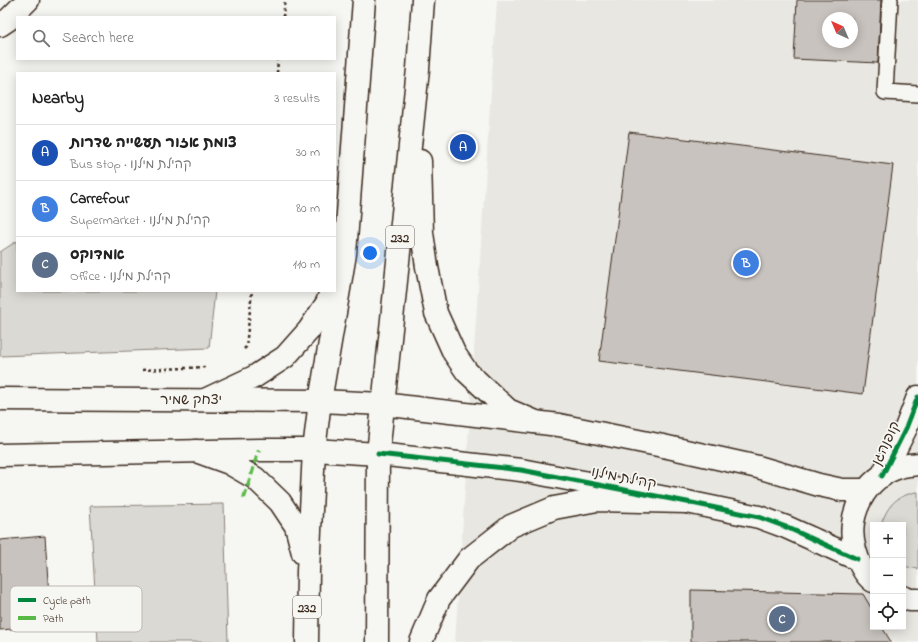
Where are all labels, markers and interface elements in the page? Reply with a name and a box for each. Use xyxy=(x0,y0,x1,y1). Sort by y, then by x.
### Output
north arrow xyxy=(822,12,858,48)
search box xyxy=(16,16,336,60)
icon: search xyxy=(30,27,52,49)
text: Search here xyxy=(62,27,134,49)
text: Nearby xyxy=(32,86,84,111)
text: 3 results xyxy=(274,89,320,108)
text: צומת אזור תעשייה שדרות xyxy=(70,132,237,154)
pin: A xyxy=(450,132,476,162)
text: A xyxy=(41,143,49,162)
text: 30 m xyxy=(296,143,320,162)
text: Bus stop · קהילת מילנו xyxy=(70,155,191,174)
text: Carrefour xyxy=(70,188,129,210)
text: B xyxy=(41,199,49,218)
text: 80 m xyxy=(296,199,320,218)
text: Supermarket · קהילת מילנו xyxy=(70,211,210,230)
road number: 232 xyxy=(386,226,414,248)
your location xyxy=(360,243,380,263)
text: אמדוקס xyxy=(70,244,125,266)
pin: B xyxy=(733,248,759,278)
text: C xyxy=(41,255,49,274)
text: 110 m xyxy=(293,255,320,274)
text: Office · קהילת מילנו xyxy=(70,267,171,286)
street label: יצחק שמיר xyxy=(160,390,222,411)
street label: קופנהגן xyxy=(867,418,906,469)
street label: קהילת מילנו xyxy=(589,462,658,495)
map controls xyxy=(870,522,906,630)
button: + xyxy=(870,522,906,558)
button: − xyxy=(870,558,906,594)
legend xyxy=(10,586,142,632)
text: Cycle path xyxy=(43,593,91,610)
button: locate xyxy=(870,594,906,630)
road number: 232 xyxy=(293,596,321,618)
pin: C xyxy=(769,604,795,634)
text: Path xyxy=(43,611,64,627)

